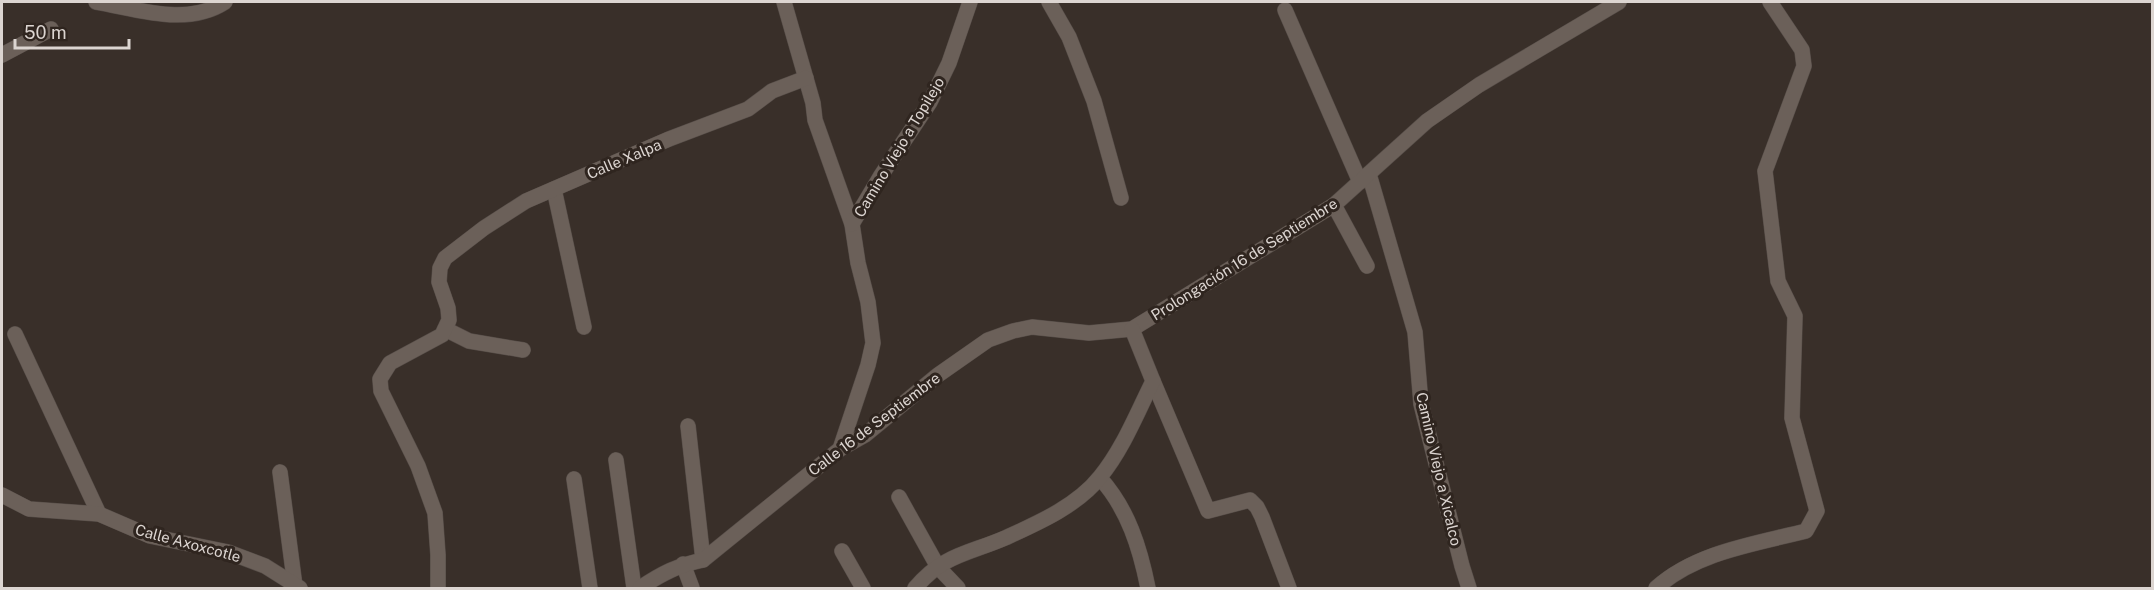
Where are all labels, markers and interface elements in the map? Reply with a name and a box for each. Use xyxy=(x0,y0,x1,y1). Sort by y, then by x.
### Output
scale bar xyxy=(15,12,129,50)
text: 50 m xyxy=(24,22,67,43)
street label: Camino Viejo a Topilejo xyxy=(851,74,947,220)
street label: Calle Xalpa xyxy=(584,136,664,182)
street label: Prolongación 16 de Septiembre xyxy=(1148,194,1340,324)
street label: Calle 16 de Septiembre xyxy=(805,369,943,479)
street label: Camino Viejo a Xicalco xyxy=(1413,391,1465,547)
street label: Calle Axoxcotle xyxy=(133,521,243,565)

